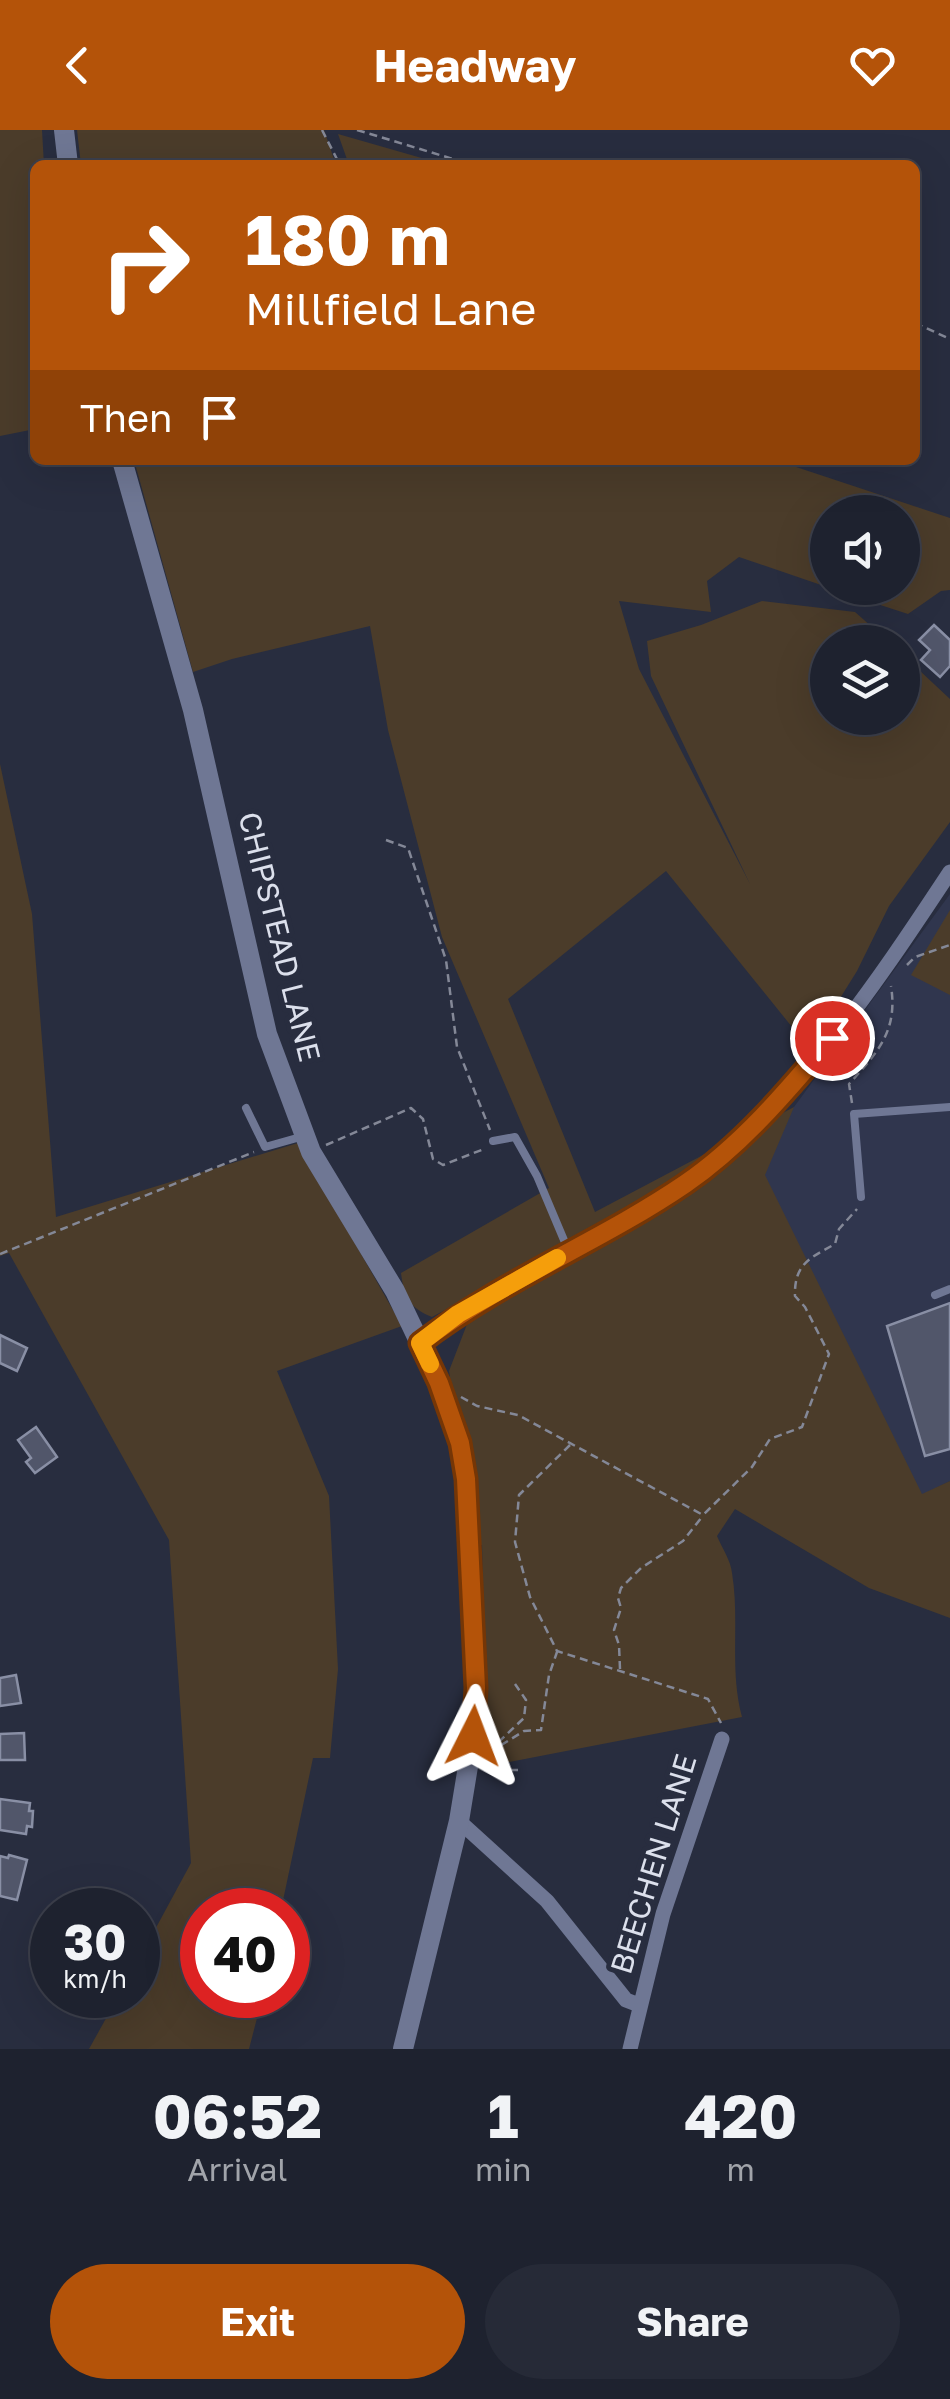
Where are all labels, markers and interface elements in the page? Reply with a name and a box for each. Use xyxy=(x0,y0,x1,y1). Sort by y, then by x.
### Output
icon: back xyxy=(50,38,105,93)
text: Headway xyxy=(373,38,577,92)
icon: heart xyxy=(845,38,900,93)
text: 180 m xyxy=(245,196,450,280)
icon: right xyxy=(80,200,210,330)
text: Millfield Lane xyxy=(245,281,536,335)
icon: arrive xyxy=(192,390,247,445)
text: Then xyxy=(80,395,172,440)
map controls xyxy=(810,495,920,735)
button: sound xyxy=(810,495,920,605)
button: layers xyxy=(810,625,920,735)
street label: CHIPSTEAD LANE xyxy=(232,808,328,1065)
pin xyxy=(790,996,875,1081)
icon: arrive xyxy=(805,1011,860,1066)
position arrow xyxy=(421,1684,525,1788)
street label: BEECHEN LANE xyxy=(603,1750,704,1978)
speed limit sign: 40 xyxy=(180,1888,310,2018)
text: 30 xyxy=(63,1911,126,1971)
text: km/h xyxy=(63,1963,127,1994)
text: 06:52 xyxy=(153,2079,322,2151)
text: 1 xyxy=(488,2079,519,2151)
text: 420 xyxy=(684,2079,797,2151)
text: Arrival xyxy=(187,2150,288,2188)
text: min xyxy=(475,2150,531,2188)
text: m xyxy=(727,2150,755,2188)
button: Exit xyxy=(50,2264,465,2379)
button: Share xyxy=(485,2264,900,2379)

